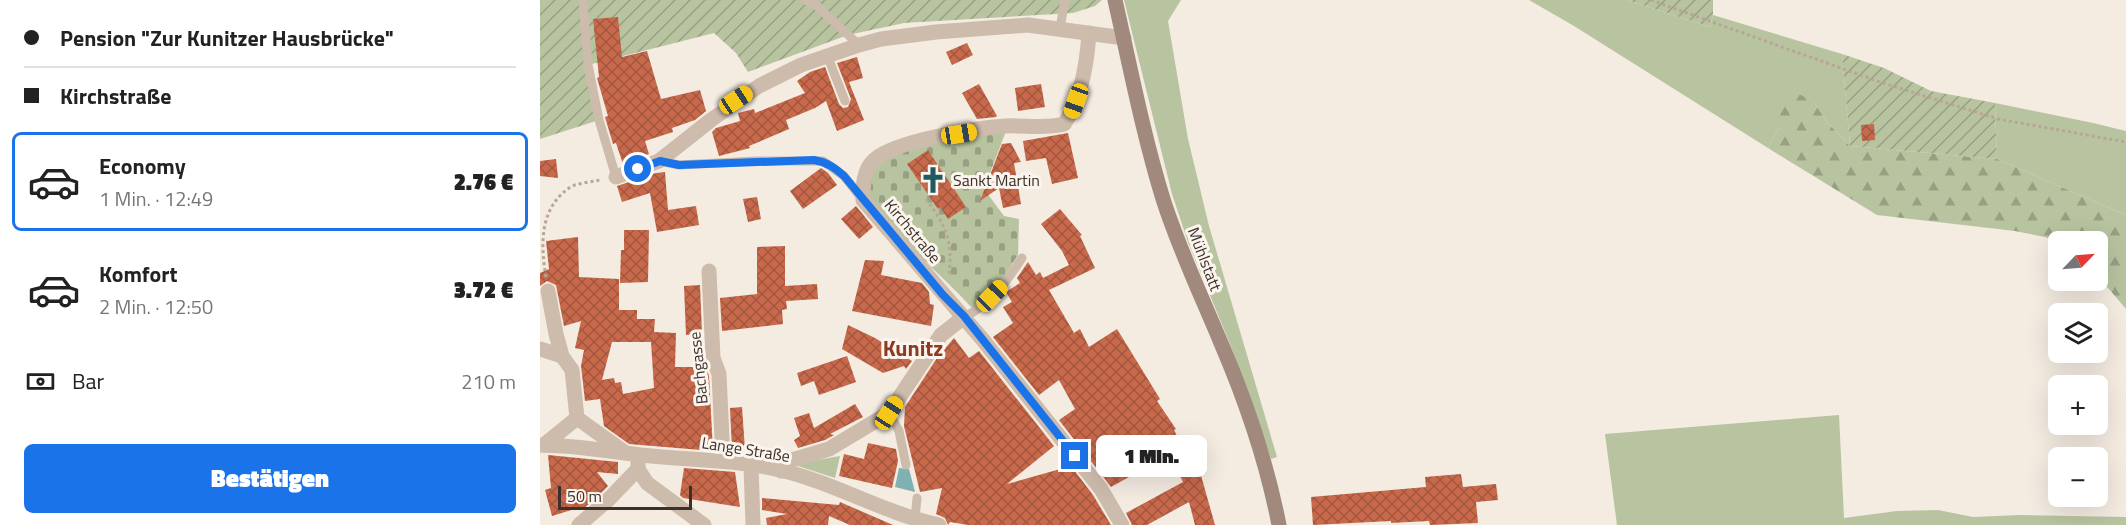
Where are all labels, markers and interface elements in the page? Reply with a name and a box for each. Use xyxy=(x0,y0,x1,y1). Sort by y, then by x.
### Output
text: Pension "Zur Kunitzer Hausbrücke" xyxy=(60,21,394,55)
text: Kirchstraße xyxy=(60,79,171,113)
car xyxy=(1061,81,1091,121)
car xyxy=(716,83,756,117)
car xyxy=(940,122,978,146)
text: Economy xyxy=(99,149,186,183)
icon: car xyxy=(27,155,81,209)
route start xyxy=(624,155,651,182)
text: 2.76 € xyxy=(454,165,513,199)
church icon: Sankt Martin xyxy=(918,165,948,195)
place label: Sankt Martin xyxy=(953,168,1040,192)
text: 1 Min. · 12:49 xyxy=(99,183,213,214)
street label: Kirchstraße xyxy=(879,194,947,268)
street label: Mühlstatt xyxy=(1182,224,1228,295)
north arrow xyxy=(2048,231,2108,291)
map controls xyxy=(2048,231,2108,507)
text: Komfort xyxy=(99,257,178,291)
icon: car xyxy=(27,263,81,317)
text: 3.72 € xyxy=(454,273,513,307)
car xyxy=(973,277,1011,315)
text: 2 Min. · 12:50 xyxy=(99,291,213,322)
button: layers xyxy=(2048,303,2108,363)
street label: Bachgasse xyxy=(682,331,714,405)
district label: Kunitz xyxy=(883,331,943,365)
text: Bar xyxy=(72,364,104,398)
icon: cash xyxy=(24,365,57,398)
text: 210 m xyxy=(461,366,516,397)
button: + xyxy=(2048,375,2108,435)
car xyxy=(872,393,906,433)
street label: Lange Straße xyxy=(700,430,792,468)
callout: 1 Min. xyxy=(1096,435,1207,477)
text: 1 Min. xyxy=(1124,440,1179,471)
route end xyxy=(1061,442,1088,469)
button: Bestätigen xyxy=(24,444,516,513)
button: − xyxy=(2048,447,2108,507)
scale bar xyxy=(558,483,692,510)
text: 50 m xyxy=(567,484,602,508)

